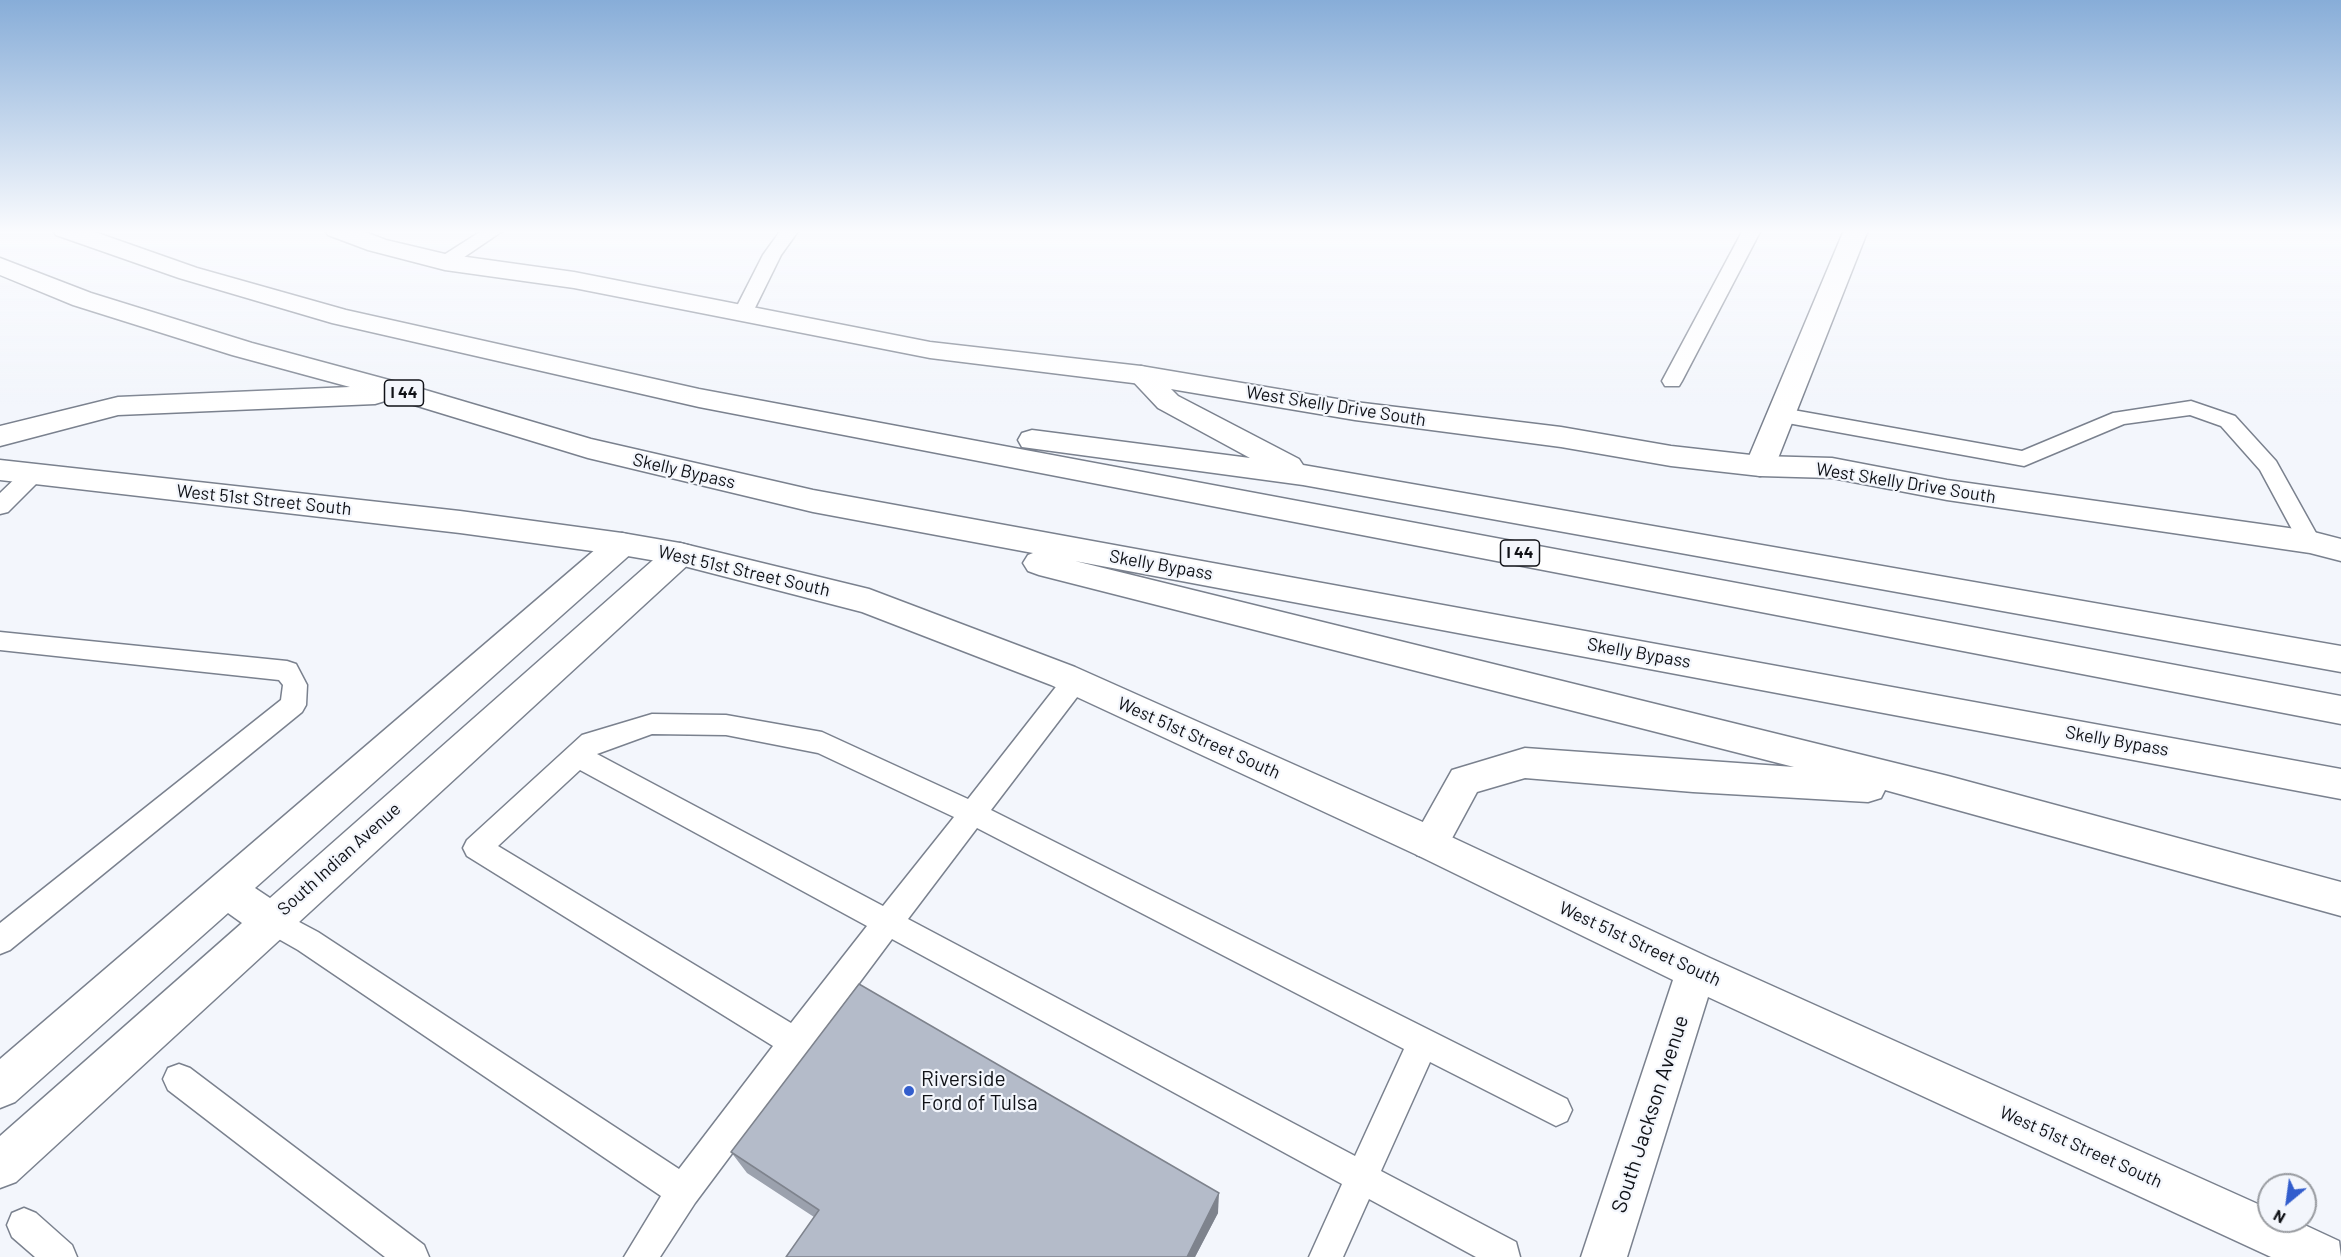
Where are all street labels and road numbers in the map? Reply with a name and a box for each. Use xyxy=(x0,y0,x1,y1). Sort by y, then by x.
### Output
road number: I 44 xyxy=(384,380,424,406)
street label: West Skelly Drive South xyxy=(1244,381,1428,431)
street label: Skelly Bypass xyxy=(631,449,737,493)
street label: West Skelly Drive South xyxy=(1814,458,1998,508)
street label: West 51st Street South xyxy=(175,480,353,520)
road number: I 44 xyxy=(1500,540,1540,566)
street label: West 51st Street South xyxy=(656,541,832,601)
street label: Skelly Bypass xyxy=(1108,545,1214,585)
street label: Skelly Bypass xyxy=(1586,633,1692,673)
street label: West 51st Street South xyxy=(1114,692,1284,784)
street label: Skelly Bypass xyxy=(2064,721,2170,761)
street label: South Indian Avenue xyxy=(273,798,405,920)
street label: West 51st Street South xyxy=(1556,897,1724,991)
street label: South Jackson Avenue xyxy=(1606,1012,1694,1216)
street label: West 51st Street South xyxy=(1996,1101,2166,1193)

